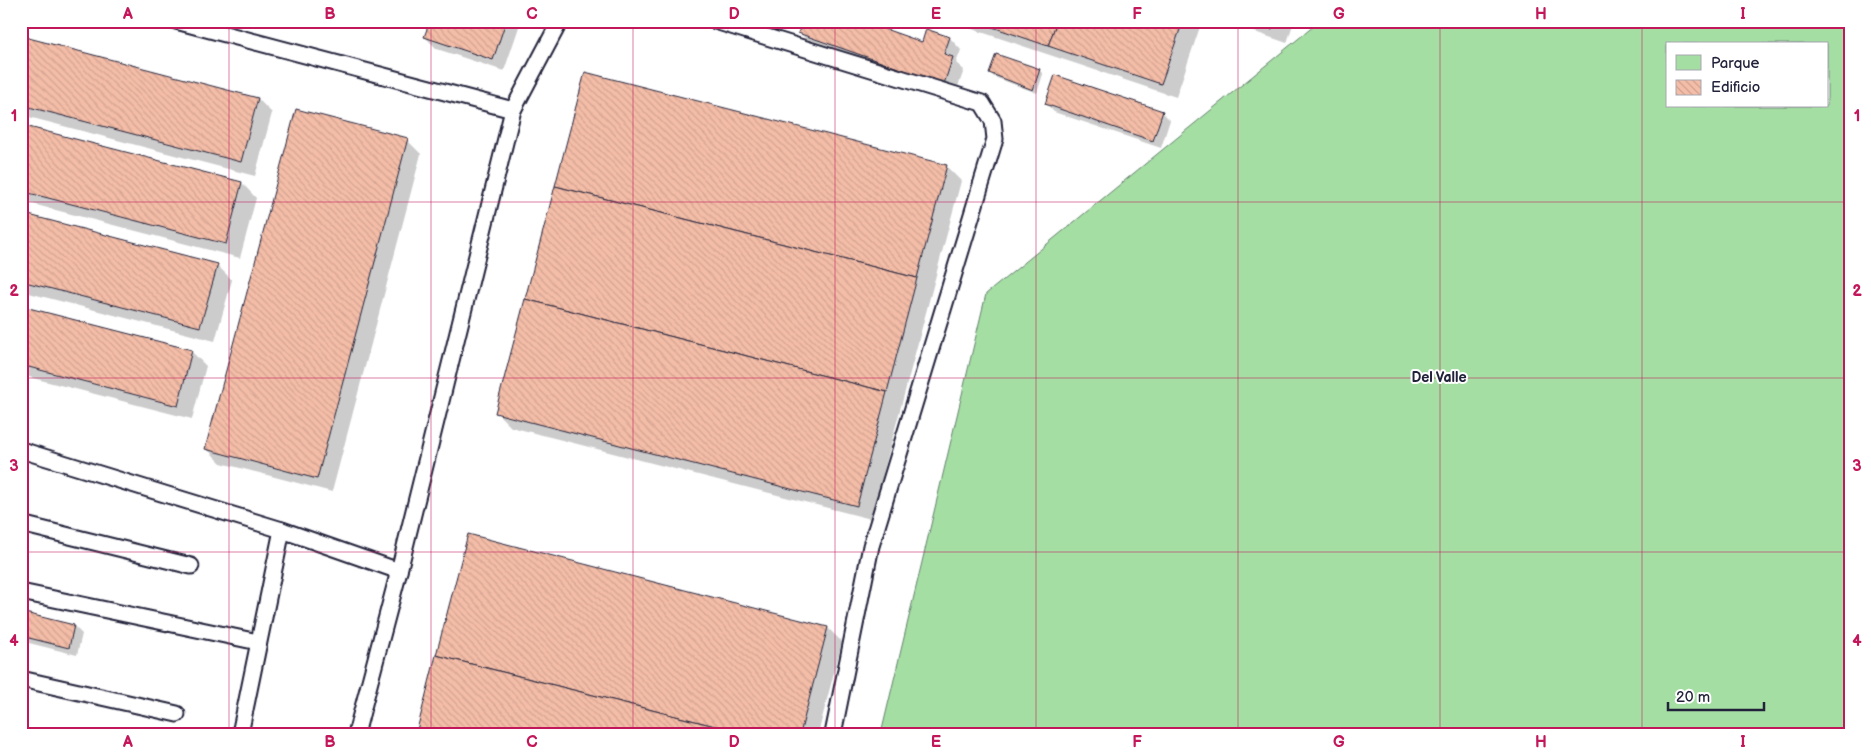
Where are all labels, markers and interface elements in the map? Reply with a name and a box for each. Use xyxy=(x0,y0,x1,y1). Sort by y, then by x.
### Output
text: A xyxy=(122,5,133,24)
text: B xyxy=(324,5,336,24)
text: C xyxy=(526,5,538,24)
text: D xyxy=(728,5,740,24)
text: E xyxy=(931,5,941,24)
text: F xyxy=(1132,5,1142,24)
text: G xyxy=(1333,5,1345,24)
text: H xyxy=(1535,5,1547,24)
text: I xyxy=(1740,5,1746,24)
legend xyxy=(1666,42,1828,108)
text: Parque xyxy=(1711,54,1760,73)
text: Edificio xyxy=(1711,78,1760,97)
text: 1 xyxy=(11,107,17,126)
text: 1 xyxy=(1854,107,1860,126)
text: 2 xyxy=(9,282,19,301)
text: 2 xyxy=(1852,282,1862,301)
district label: Del Valle xyxy=(1411,369,1467,386)
text: 3 xyxy=(9,457,19,476)
text: 3 xyxy=(1852,457,1862,476)
text: 4 xyxy=(9,632,19,651)
text: 4 xyxy=(1852,632,1862,651)
scale bar xyxy=(1668,680,1765,712)
text: 20 m xyxy=(1676,688,1710,707)
text: A xyxy=(122,733,133,752)
text: B xyxy=(324,733,336,752)
text: C xyxy=(526,733,538,752)
text: D xyxy=(728,733,740,752)
text: E xyxy=(931,733,941,752)
text: F xyxy=(1132,733,1142,752)
text: G xyxy=(1333,733,1345,752)
text: H xyxy=(1535,733,1547,752)
text: I xyxy=(1740,733,1746,752)

